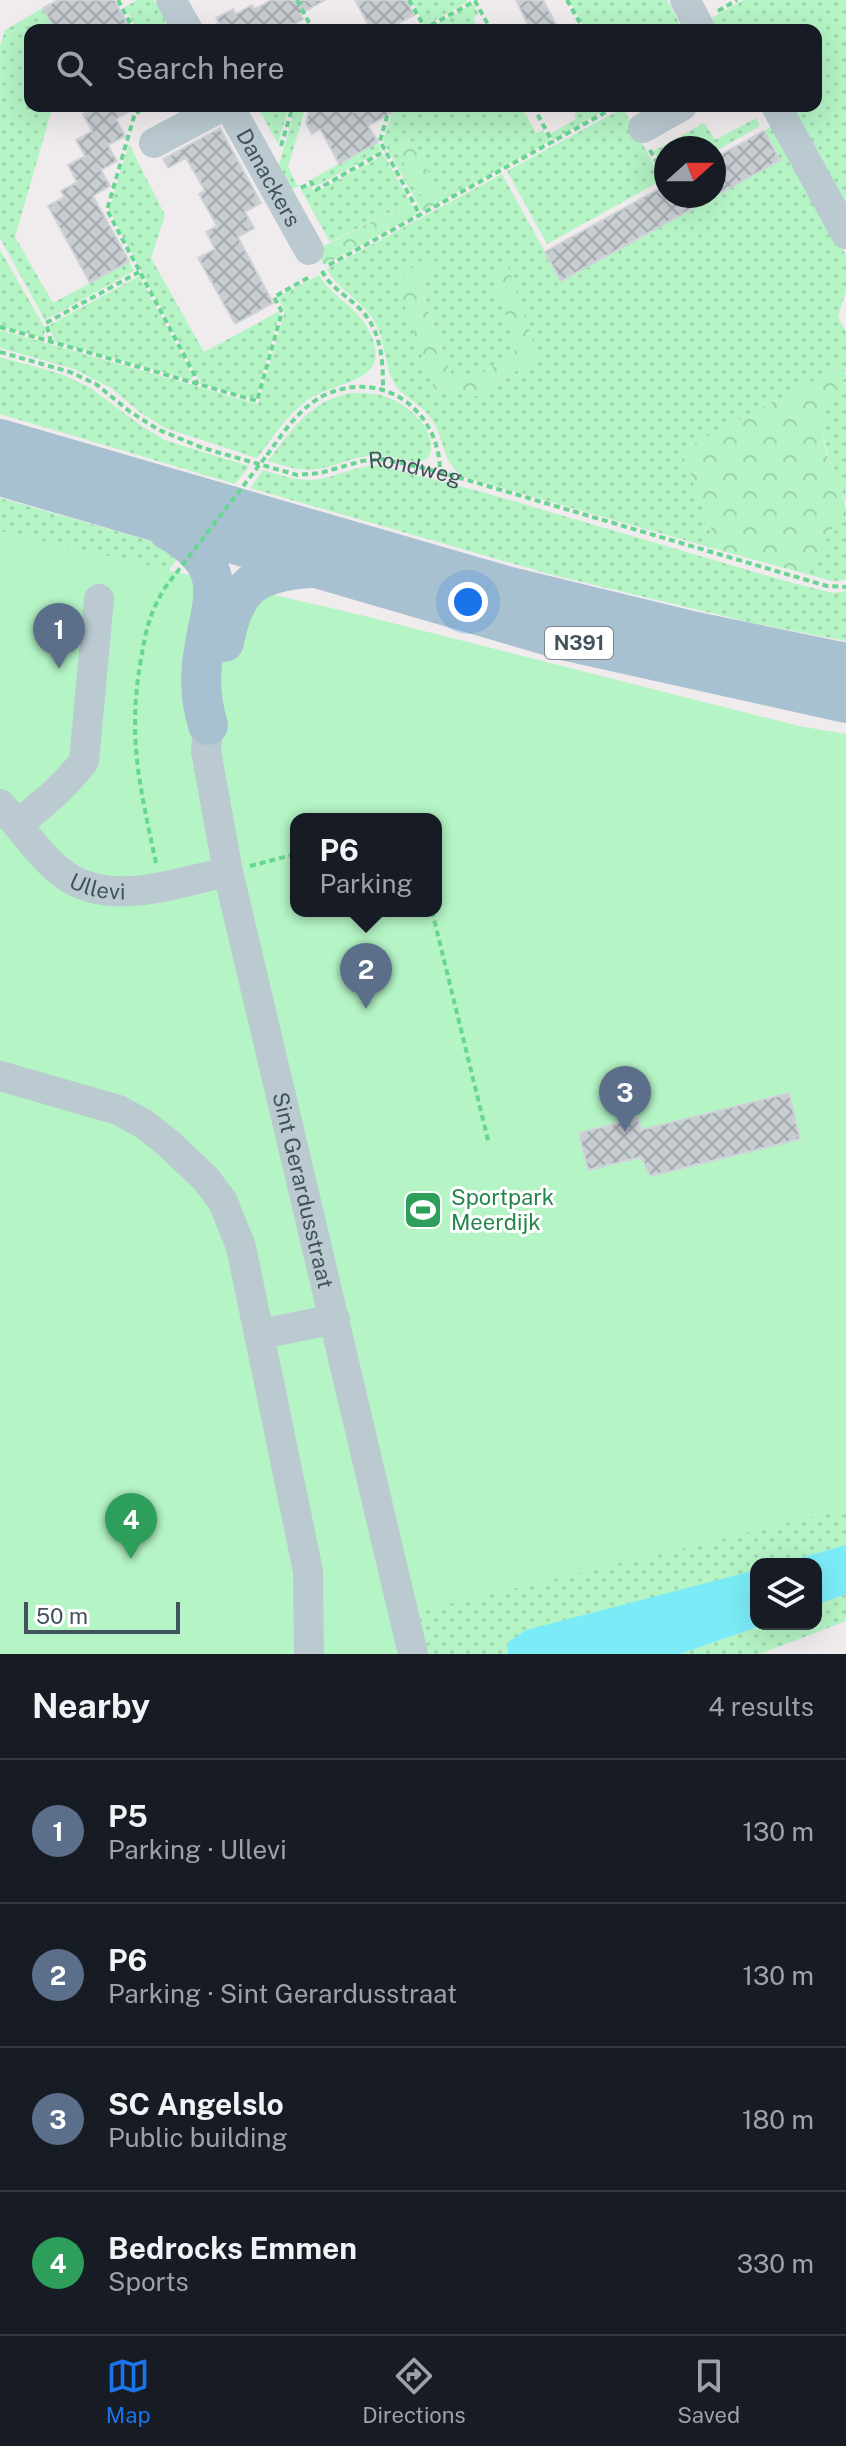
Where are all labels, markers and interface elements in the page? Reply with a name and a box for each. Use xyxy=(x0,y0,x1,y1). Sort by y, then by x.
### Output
search box xyxy=(24,24,822,112)
icon: search xyxy=(52,46,96,90)
text: Search here xyxy=(116,50,284,86)
street label: Danackers xyxy=(231,124,306,231)
north arrow xyxy=(654,136,726,208)
street label: Rondweg xyxy=(367,446,465,491)
your location xyxy=(448,582,488,622)
pin: 1 xyxy=(33,603,85,669)
road number: N391 xyxy=(545,627,613,659)
popup xyxy=(290,813,442,917)
text: P6 xyxy=(319,832,359,868)
street label: Ullevi xyxy=(65,867,126,904)
text: Parking xyxy=(319,868,413,899)
pin: 2 xyxy=(340,943,392,1009)
pin: 3 xyxy=(599,1066,651,1132)
street label: Sint Gerardusstraat xyxy=(267,1089,339,1291)
place label: Sportpark Meerdijk xyxy=(451,1184,554,1235)
sports icon: Sportpark Meerdijk xyxy=(402,1189,444,1231)
pin: 4 xyxy=(105,1493,157,1559)
map controls xyxy=(750,1558,822,1630)
button: layers xyxy=(750,1558,822,1630)
scale bar xyxy=(24,1598,180,1634)
text: 50 m xyxy=(36,1603,88,1629)
text: Nearby xyxy=(32,1686,150,1726)
text: 4 results xyxy=(708,1691,814,1722)
text: P5 xyxy=(108,1798,148,1834)
text: 1 xyxy=(52,1816,64,1847)
text: 130 m xyxy=(742,1816,814,1847)
text: Parking · Ullevi xyxy=(108,1834,287,1865)
text: P6 xyxy=(108,1942,147,1978)
text: 2 xyxy=(50,1960,66,1991)
text: 130 m xyxy=(742,1960,814,1991)
text: Parking · Sint Gerardusstraat xyxy=(108,1978,457,2009)
text: SC Angelslo xyxy=(108,2086,284,2122)
text: 3 xyxy=(49,2104,67,2135)
text: 180 m xyxy=(742,2104,814,2135)
text: Public building xyxy=(108,2122,288,2153)
text: Bedrocks Emmen xyxy=(108,2230,357,2266)
text: 4 xyxy=(49,2248,67,2279)
text: 330 m xyxy=(737,2248,814,2279)
text: Sports xyxy=(108,2266,189,2297)
tab: Map xyxy=(106,2354,151,2428)
tab: Directions xyxy=(362,2354,466,2428)
tab: Saved xyxy=(677,2354,740,2428)

